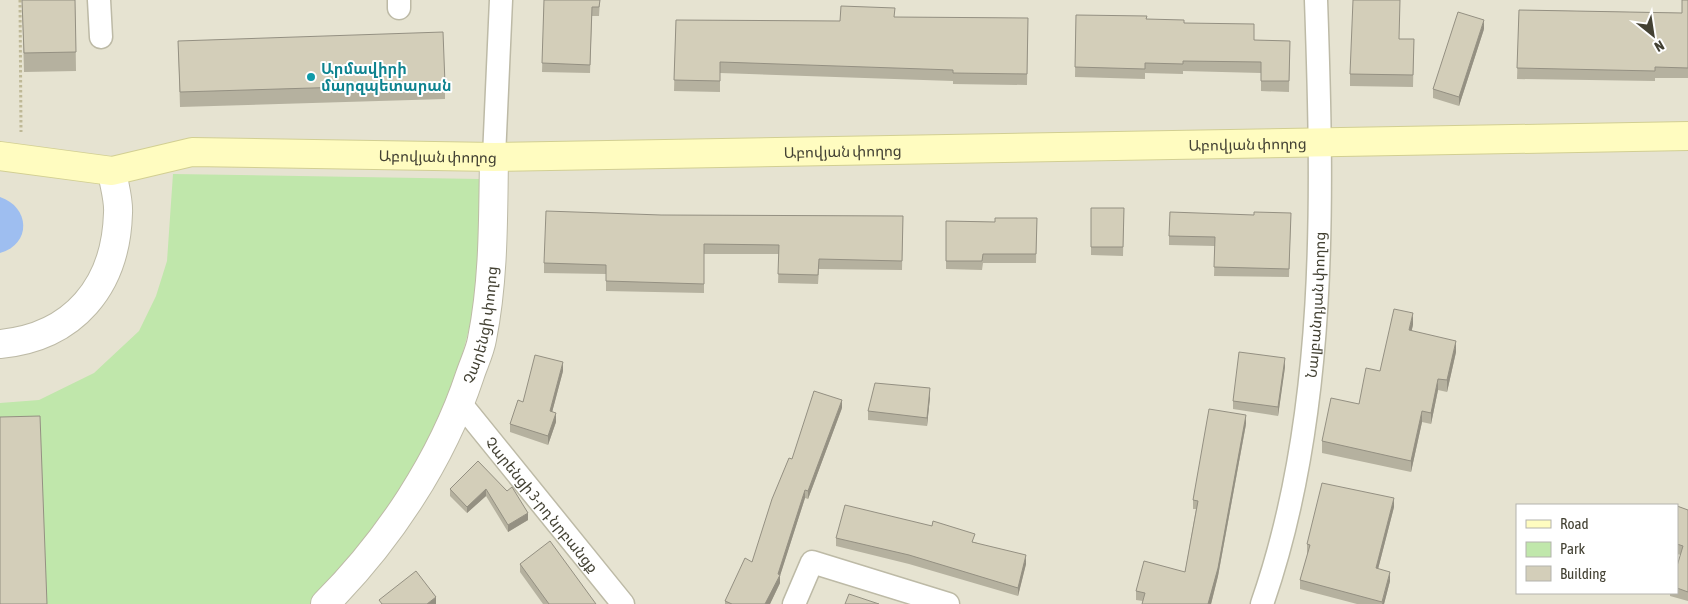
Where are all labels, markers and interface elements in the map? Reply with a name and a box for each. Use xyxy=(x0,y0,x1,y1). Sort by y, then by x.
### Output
north arrow xyxy=(1628,10,1678,60)
text: N xyxy=(1652,37,1667,55)
place label: Արմավիրի մարզպետարան xyxy=(321,60,451,95)
marker: Արմավիրի մարզպետարան xyxy=(305,71,317,83)
street label: Աբովյան փողոց xyxy=(1188,134,1307,154)
street label: Աբովյան փողոց xyxy=(783,141,902,161)
street label: Աբովյան փողոց xyxy=(379,147,497,167)
street label: Նալբանդյան փողոց xyxy=(1302,231,1329,379)
street label: Չարենցի փողոց xyxy=(459,265,501,386)
street label: Չարենցի 3-րդ նրբանցք xyxy=(482,433,602,576)
legend xyxy=(1516,504,1678,594)
text: Road xyxy=(1560,515,1589,532)
text: Park xyxy=(1560,540,1585,557)
text: Building xyxy=(1560,565,1606,582)

